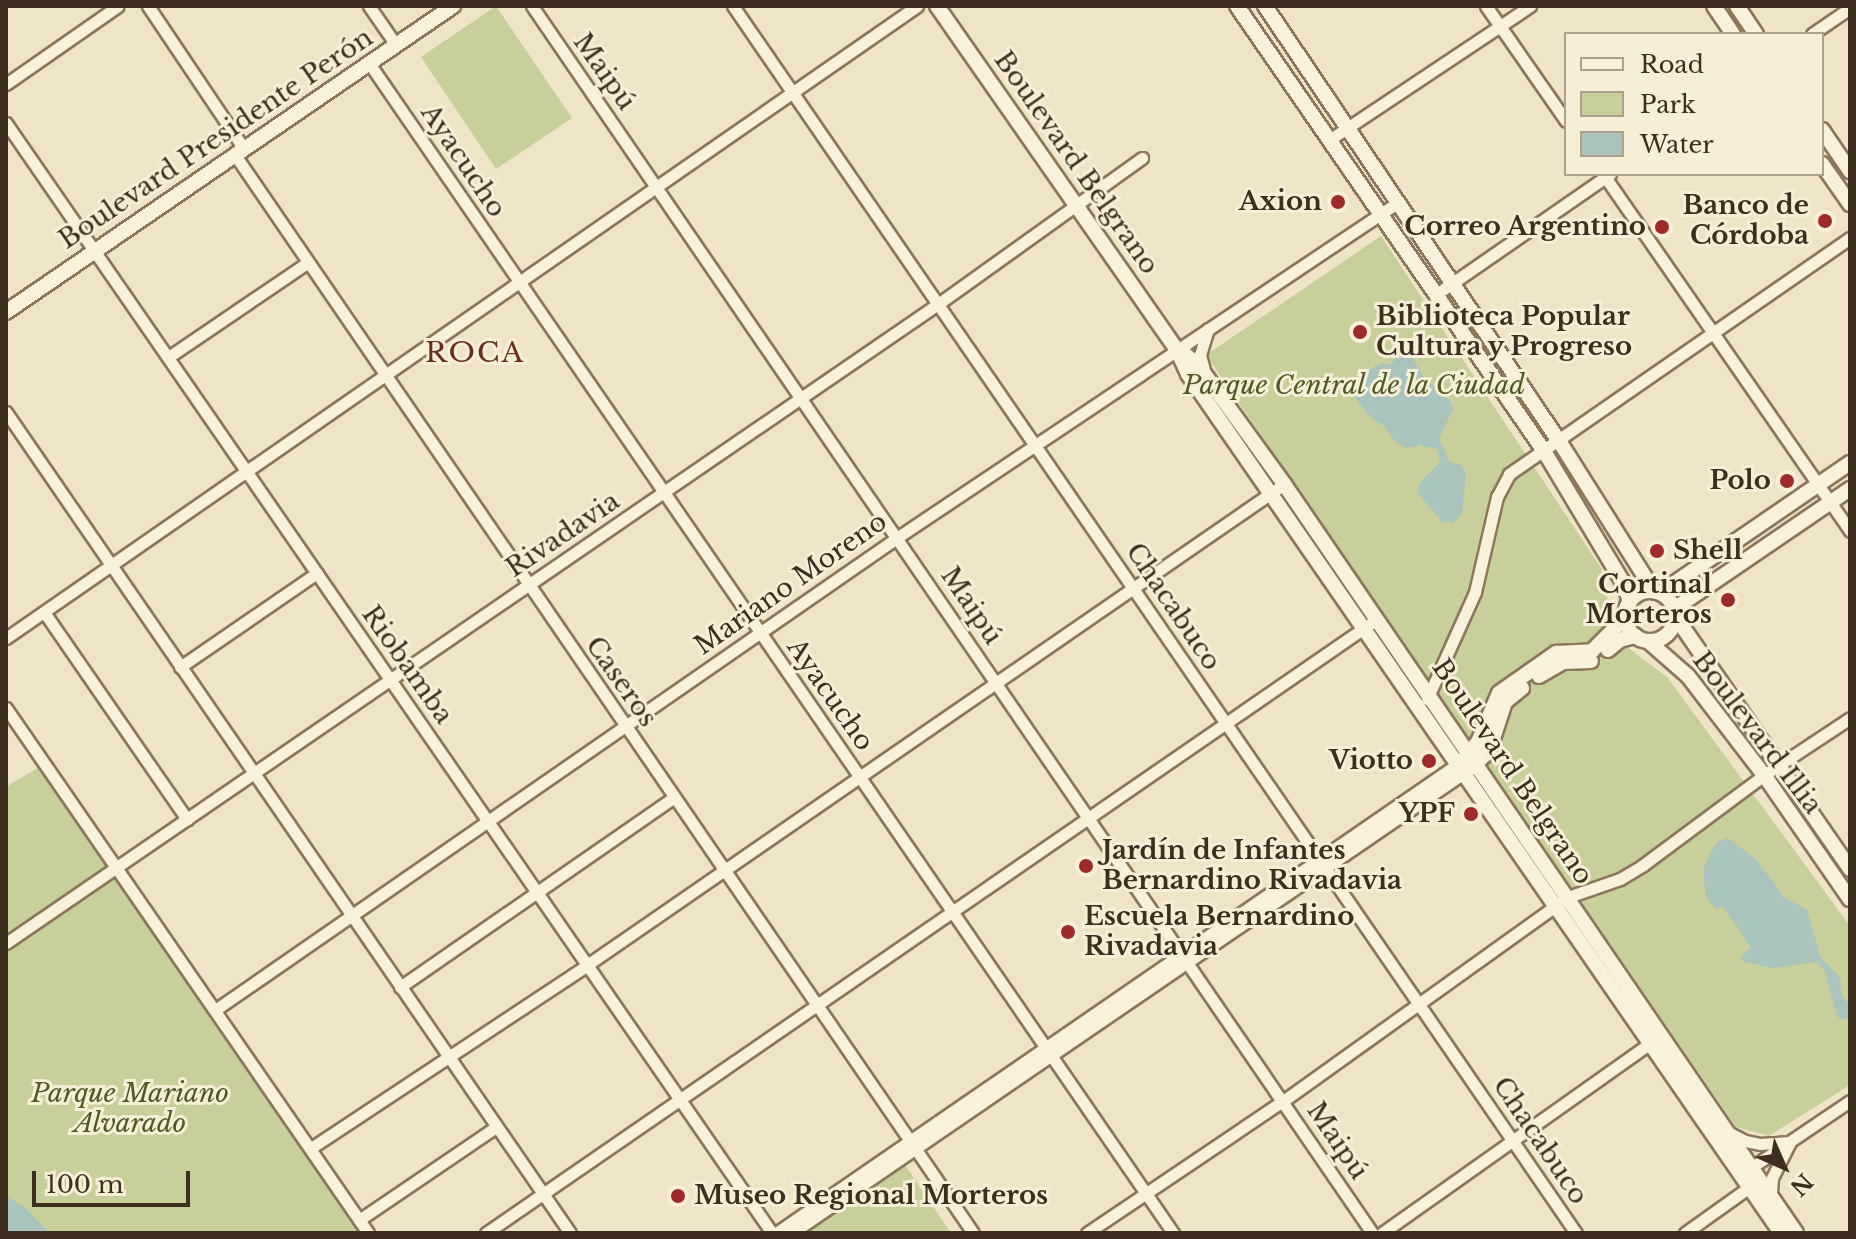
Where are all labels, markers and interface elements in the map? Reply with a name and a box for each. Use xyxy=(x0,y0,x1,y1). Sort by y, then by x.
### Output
street label: Boulevard Presidente Perón xyxy=(53,22,379,256)
street label: Maipú xyxy=(566,28,642,116)
legend xyxy=(1564,32,1824,176)
street label: Boulevard Belgrano xyxy=(987,45,1165,281)
text: Road xyxy=(1640,50,1704,79)
text: Park xyxy=(1640,90,1696,119)
street label: Ayacucho xyxy=(414,99,512,223)
text: Water xyxy=(1640,130,1714,159)
place label: Axion xyxy=(1239,186,1322,218)
place label: Banco de Córdoba xyxy=(1682,190,1809,252)
marker: Axion xyxy=(1329,193,1347,211)
place label: Correo Argentino xyxy=(1403,211,1646,243)
marker: Banco de Córdoba xyxy=(1816,212,1834,230)
marker: Correo Argentino xyxy=(1653,218,1671,236)
place label: Biblioteca Popular Cultura y Progreso xyxy=(1376,301,1634,362)
marker: Biblioteca Popular Cultura y Progreso xyxy=(1351,323,1369,341)
district label: ROCA xyxy=(425,336,525,370)
park label: Parque Central de la Ciudad xyxy=(1182,370,1526,402)
place label: Polo xyxy=(1709,465,1771,497)
marker: Polo xyxy=(1778,472,1796,490)
street label: Rivadavia xyxy=(500,486,626,584)
street label: Mariano Moreno xyxy=(689,506,893,662)
place label: Shell xyxy=(1673,535,1742,567)
street label: Chacabuco xyxy=(1119,537,1227,677)
marker: Shell xyxy=(1648,542,1666,560)
street label: Maipú xyxy=(934,561,1008,651)
place label: Cortinal Morteros xyxy=(1585,569,1712,630)
marker: Cortinal Morteros xyxy=(1719,591,1737,609)
street label: Riobamba xyxy=(355,600,459,730)
street label: Caseros xyxy=(579,631,663,733)
street label: Ayacucho xyxy=(780,633,880,757)
street label: Boulevard Illia xyxy=(1686,646,1828,820)
street label: Boulevard Belgrano xyxy=(1425,653,1599,891)
place label: Viotto xyxy=(1329,745,1413,777)
marker: Viotto xyxy=(1420,752,1438,770)
place label: YPF xyxy=(1399,798,1455,830)
marker: YPF xyxy=(1462,805,1480,823)
place label: Jardín de Infantes Bernardino Rivadavia xyxy=(1102,835,1402,896)
marker: Jardín de Infantes Bernardino Rivadavia xyxy=(1077,857,1095,875)
place label: Escuela Bernardino Rivadavia xyxy=(1084,901,1354,962)
marker: Escuela Bernardino Rivadavia xyxy=(1059,923,1077,941)
street label: Chacabuco xyxy=(1486,1071,1594,1211)
park label: Parque Mariano Alvarado xyxy=(31,1078,229,1140)
street label: Maipú xyxy=(1300,1096,1374,1186)
north arrow xyxy=(1744,1127,1824,1207)
scale bar xyxy=(36,1155,194,1205)
text: N xyxy=(1784,1167,1818,1201)
text: 100 m xyxy=(46,1170,124,1199)
place label: Museo Regional Morteros xyxy=(694,1180,1048,1212)
marker: Museo Regional Morteros xyxy=(669,1187,687,1205)

